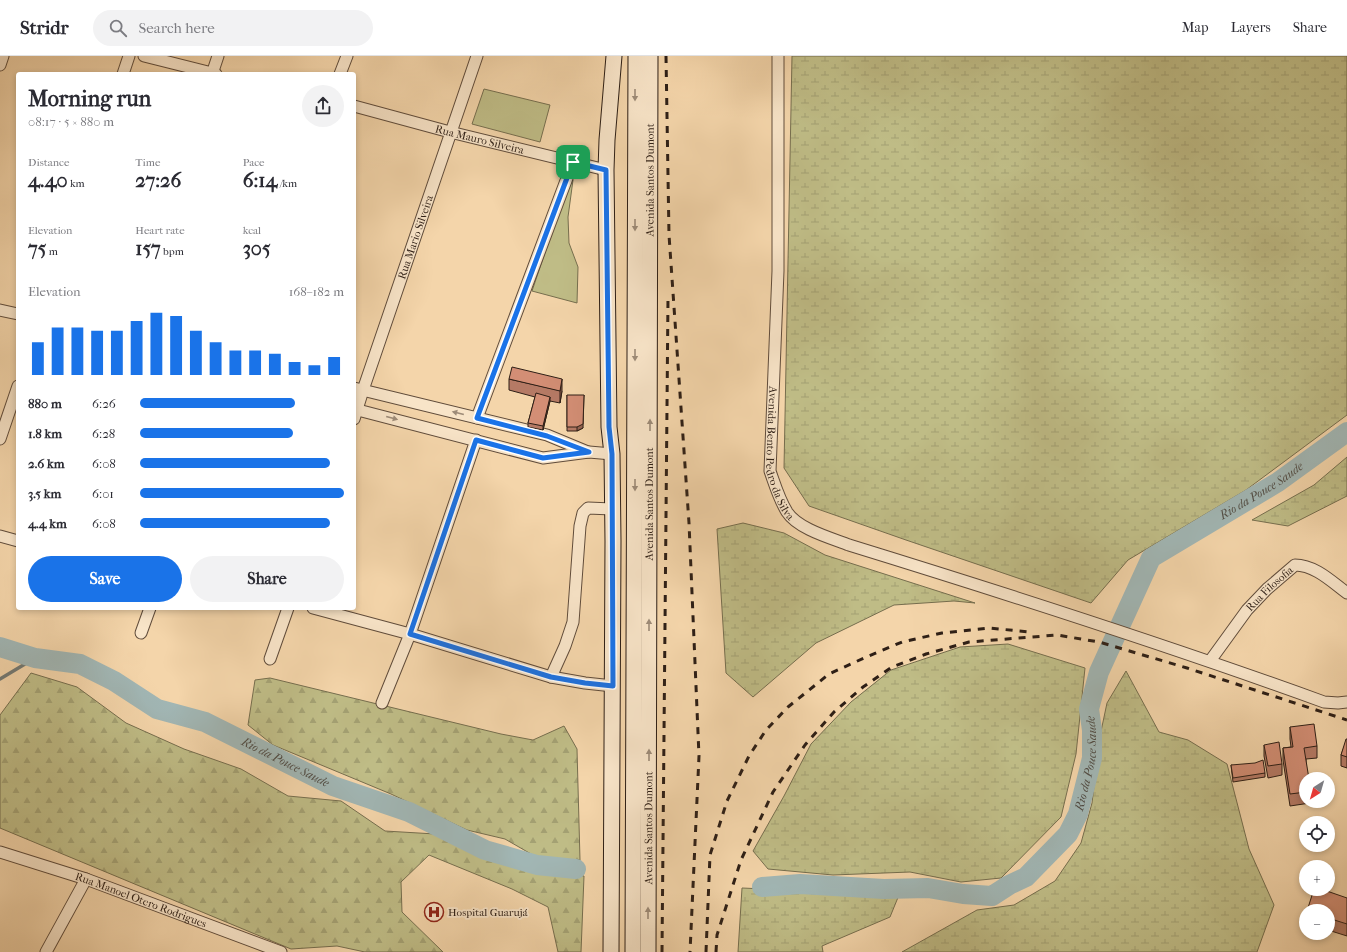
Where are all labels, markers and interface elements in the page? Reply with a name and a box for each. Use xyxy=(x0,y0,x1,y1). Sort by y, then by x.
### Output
search box xyxy=(93,10,373,46)
text: Stridr xyxy=(20,17,69,39)
icon: search xyxy=(107,17,129,39)
text: Search here xyxy=(139,19,215,37)
text: Map xyxy=(1182,19,1209,36)
text: Layers xyxy=(1231,19,1271,36)
text: Share xyxy=(1293,19,1327,36)
button: share xyxy=(302,85,344,127)
text: Morning run xyxy=(28,86,151,112)
one-way arrow xyxy=(632,89,638,102)
text: 08:17 · 5 × 880 m xyxy=(28,114,114,129)
street label: Rua Mauro Silveira xyxy=(434,122,526,157)
street label: Avenida Santos Dumont xyxy=(644,123,657,238)
pin xyxy=(556,145,590,179)
icon: arrive xyxy=(562,151,584,173)
text: Distance xyxy=(28,156,69,169)
text: Time xyxy=(135,156,160,169)
text: Pace xyxy=(243,156,265,169)
text: 4.40 xyxy=(28,169,68,192)
text: 27:26 xyxy=(135,169,181,192)
text: 6:14 xyxy=(243,169,277,192)
text: km xyxy=(68,177,85,190)
text: /km xyxy=(277,177,297,190)
street label: Rua Mario Silveira xyxy=(395,193,436,281)
one-way arrow xyxy=(632,219,638,232)
text: Elevation xyxy=(28,224,72,237)
text: Heart rate xyxy=(135,224,185,237)
text: kcal xyxy=(243,224,261,237)
text: 75 xyxy=(28,237,46,260)
text: 157 xyxy=(135,237,161,260)
text: 305 xyxy=(243,237,271,260)
text: m xyxy=(46,245,58,258)
text: bpm xyxy=(161,245,184,258)
text: Elevation xyxy=(28,284,81,299)
text: 168–182 m xyxy=(289,284,344,299)
one-way arrow xyxy=(632,349,638,362)
street label: Avenida Bento Pedro da Silva xyxy=(763,385,797,524)
text: 880 m xyxy=(28,396,62,411)
text: 6:26 xyxy=(92,396,116,411)
one-way arrow xyxy=(452,410,464,416)
one-way arrow xyxy=(386,416,398,422)
one-way arrow xyxy=(647,418,653,431)
text: 1.8 km xyxy=(28,426,62,441)
text: 6:28 xyxy=(92,426,115,441)
street label: Avenida Santos Dumont xyxy=(643,447,656,562)
text: 2.6 km xyxy=(28,456,65,471)
text: 6:08 xyxy=(92,456,116,471)
water label: Rio da Pouce Saude xyxy=(1216,459,1307,523)
one-way arrow xyxy=(632,479,638,492)
text: 3.5 km xyxy=(28,486,61,501)
text: 6:01 xyxy=(92,486,114,501)
text: 4.4 km xyxy=(28,516,67,531)
text: 6:08 xyxy=(92,516,116,531)
button: Save xyxy=(28,556,182,602)
button: Share xyxy=(190,556,344,602)
street label: Rua Filosofia xyxy=(1243,563,1297,614)
one-way arrow xyxy=(646,618,652,631)
water label: Rio da Pouce Saude xyxy=(1072,714,1099,813)
water label: Rio da Pouce Saude xyxy=(238,734,332,790)
one-way arrow xyxy=(646,748,652,761)
street label: Avenida Santos Dumont xyxy=(642,771,655,886)
north arrow xyxy=(1299,772,1335,808)
map controls xyxy=(1299,772,1335,940)
button: locate xyxy=(1299,816,1335,852)
button: + xyxy=(1299,860,1335,896)
street label: Rua Manoel Otero Rodrigues xyxy=(74,870,208,931)
hospital icon: Hospital Guarujá xyxy=(423,901,445,923)
button: − xyxy=(1299,904,1335,940)
place label: Hospital Guarujá xyxy=(448,906,529,919)
one-way arrow xyxy=(645,906,651,919)

